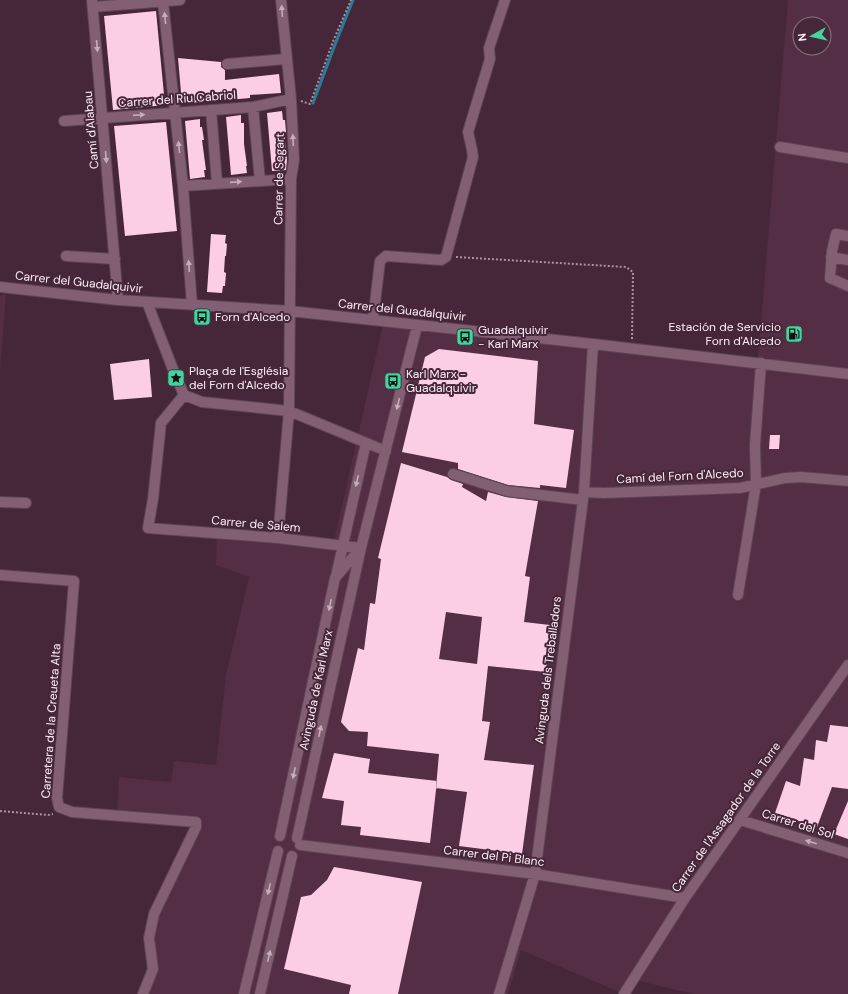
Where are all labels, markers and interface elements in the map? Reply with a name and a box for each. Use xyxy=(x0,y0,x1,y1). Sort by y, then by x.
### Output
one-way arrow xyxy=(279,5,285,17)
one-way arrow xyxy=(161,12,168,24)
north arrow xyxy=(792,16,832,56)
text: N xyxy=(795,32,810,42)
one-way arrow xyxy=(93,40,100,52)
street label: Carrer del Riu Cabriol xyxy=(117,87,237,111)
street label: Camí d'Alabau xyxy=(80,90,102,170)
one-way arrow xyxy=(133,112,145,119)
street label: Carrer de Segart xyxy=(270,133,288,225)
one-way arrow xyxy=(290,133,296,146)
one-way arrow xyxy=(176,141,182,153)
one-way arrow xyxy=(103,151,110,163)
one-way arrow xyxy=(230,179,242,186)
one-way arrow xyxy=(186,260,193,272)
street label: Carrer del Guadalquivir xyxy=(14,267,144,297)
street label: Carrer del Guadalquivir xyxy=(337,295,467,325)
bus stop icon: Forn d'Alcedo xyxy=(192,307,212,327)
place label: Forn d'Alcedo xyxy=(215,309,290,325)
place label: Estación de Servicio Forn d'Alcedo xyxy=(668,319,781,349)
place label: Guadalquivir - Karl Marx xyxy=(478,322,549,352)
fuel station icon: Estación de Servicio Forn d'Alcedo xyxy=(784,324,804,344)
bus stop icon: Guadalquivir - Karl Marx xyxy=(455,327,475,347)
place label: Plaça de l'Església del Forn d'Alcedo xyxy=(189,363,288,393)
place label: Karl Marx - Guadalquivir xyxy=(406,366,477,396)
place icon: Plaça de l'Església del Forn d'Alcedo xyxy=(166,368,186,388)
bus stop icon: Karl Marx - Guadalquivir xyxy=(383,371,403,391)
one-way arrow xyxy=(394,398,400,410)
street label: Camí del Forn d'Alcedo xyxy=(616,465,744,487)
one-way arrow xyxy=(354,475,360,488)
street label: Carrer de Salem xyxy=(211,512,301,536)
street label: Avinguda dels Treballadors xyxy=(531,595,565,745)
one-way arrow xyxy=(326,599,332,611)
street label: Avinguda de Karl Marx xyxy=(295,628,337,752)
street label: Carretera de la Creueta Alta xyxy=(38,643,64,799)
one-way arrow xyxy=(318,725,324,738)
street label: Carrer de l'Assagador de la Torre xyxy=(668,739,784,895)
one-way arrow xyxy=(290,767,296,779)
street label: Carrer del Sol xyxy=(760,805,836,843)
one-way arrow xyxy=(804,839,816,845)
street label: Carrer del Pi Blanc xyxy=(443,842,546,870)
one-way arrow xyxy=(265,883,271,895)
one-way arrow xyxy=(267,950,273,962)

